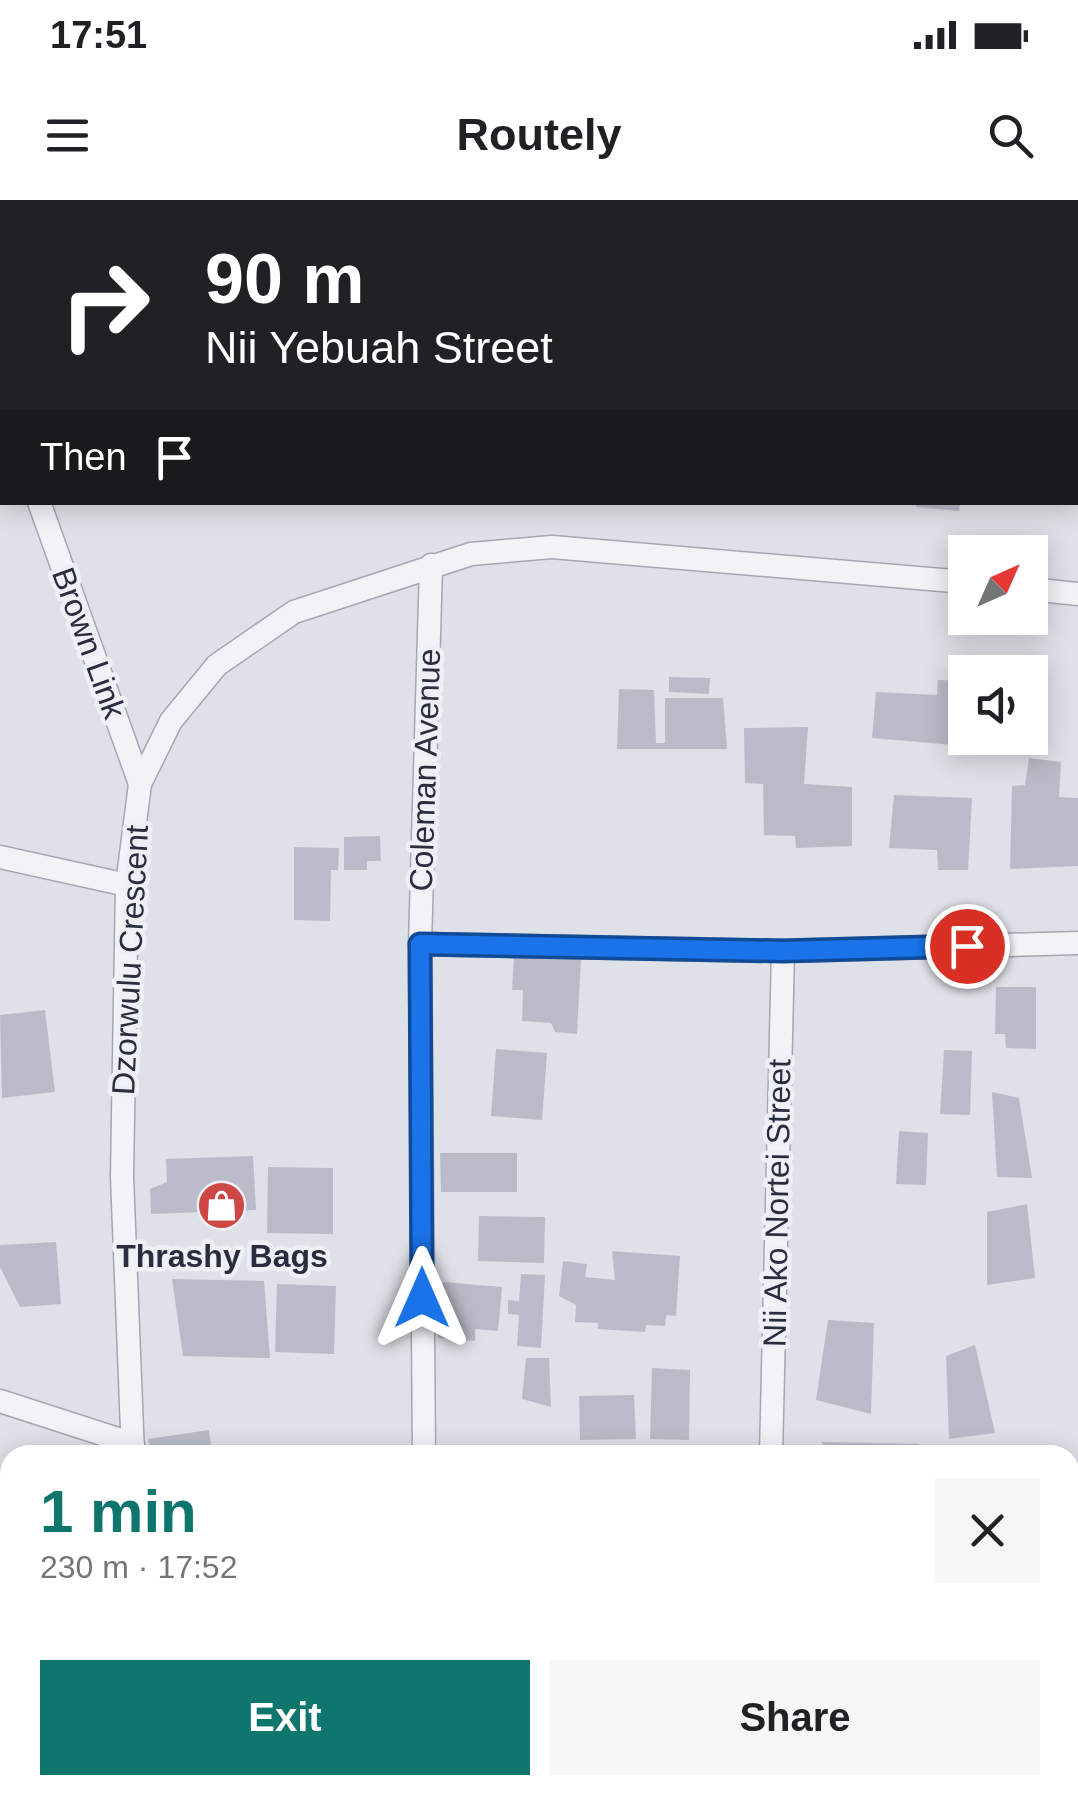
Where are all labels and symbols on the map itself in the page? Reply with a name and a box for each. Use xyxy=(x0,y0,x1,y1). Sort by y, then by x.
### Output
north arrow xyxy=(948,535,1048,635)
street label: Brown Link xyxy=(45,562,133,724)
street label: Coleman Avenue xyxy=(403,648,447,892)
street label: Dzorwulu Crescent xyxy=(105,824,155,1096)
pin xyxy=(925,904,1010,989)
street label: Nii Ako Nortei Street xyxy=(756,1059,798,1347)
shop icon: Thrashy Bags xyxy=(196,1180,248,1232)
place label: Thrashy Bags xyxy=(116,1238,328,1274)
position arrow xyxy=(370,1246,474,1350)

